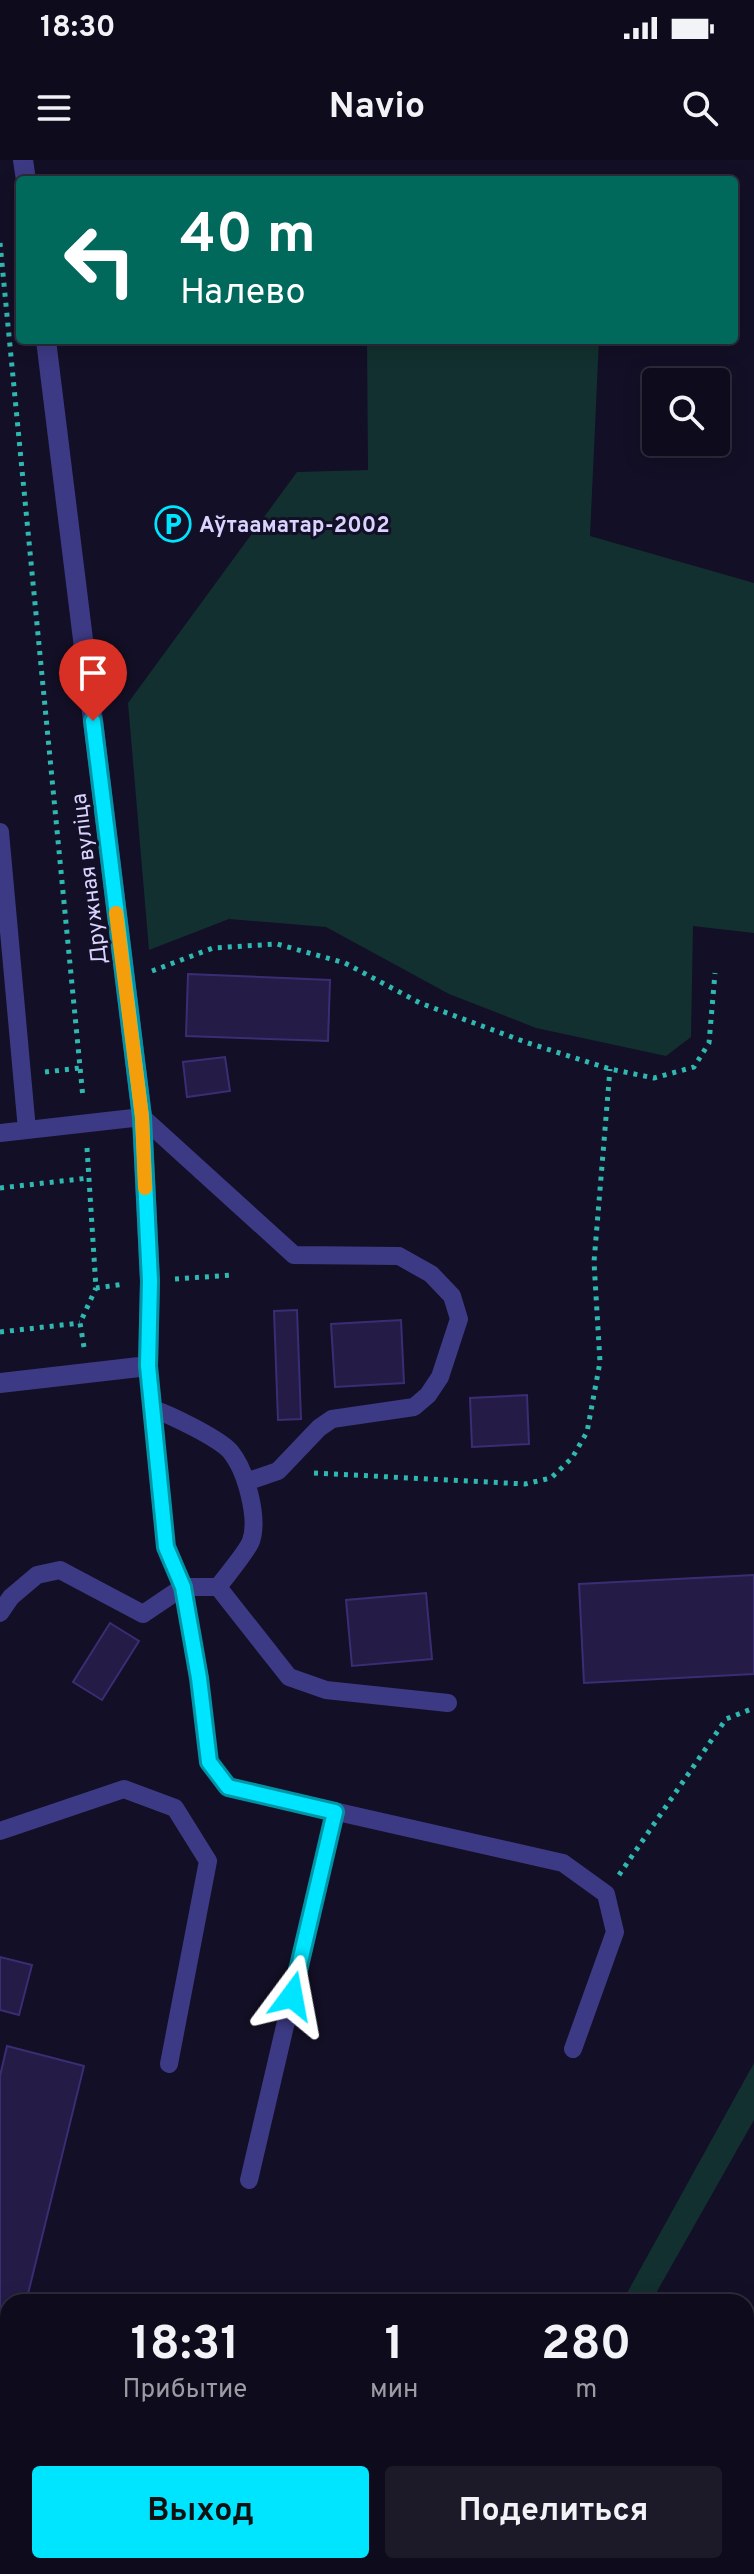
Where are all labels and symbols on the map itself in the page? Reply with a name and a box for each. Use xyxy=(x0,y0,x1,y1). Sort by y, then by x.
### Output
parking icon: Аўтааматар-2002 xyxy=(154,505,192,543)
place label: Аўтааматар-2002 xyxy=(199,513,390,540)
pin xyxy=(59,639,127,721)
street label: Дружная вуліца xyxy=(67,792,114,966)
position arrow xyxy=(250,1954,334,2038)

